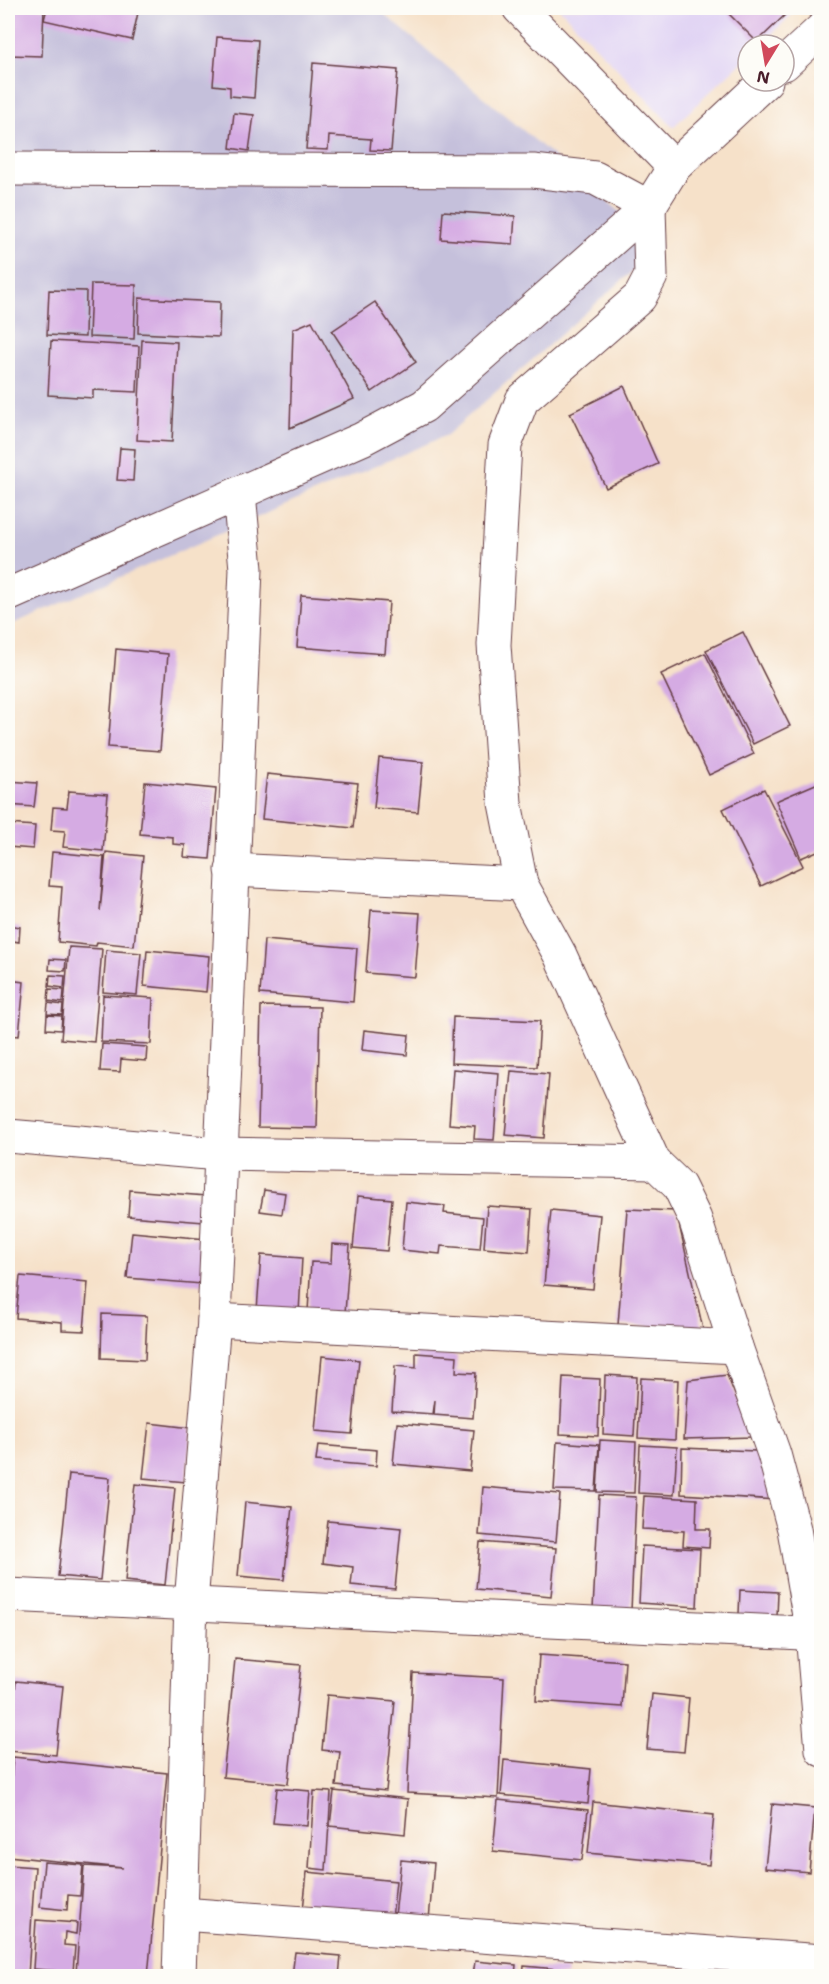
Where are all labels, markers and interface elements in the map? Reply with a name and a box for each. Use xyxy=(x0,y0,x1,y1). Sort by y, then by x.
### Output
north arrow xyxy=(736,33,796,93)
text: N xyxy=(755,66,771,89)

